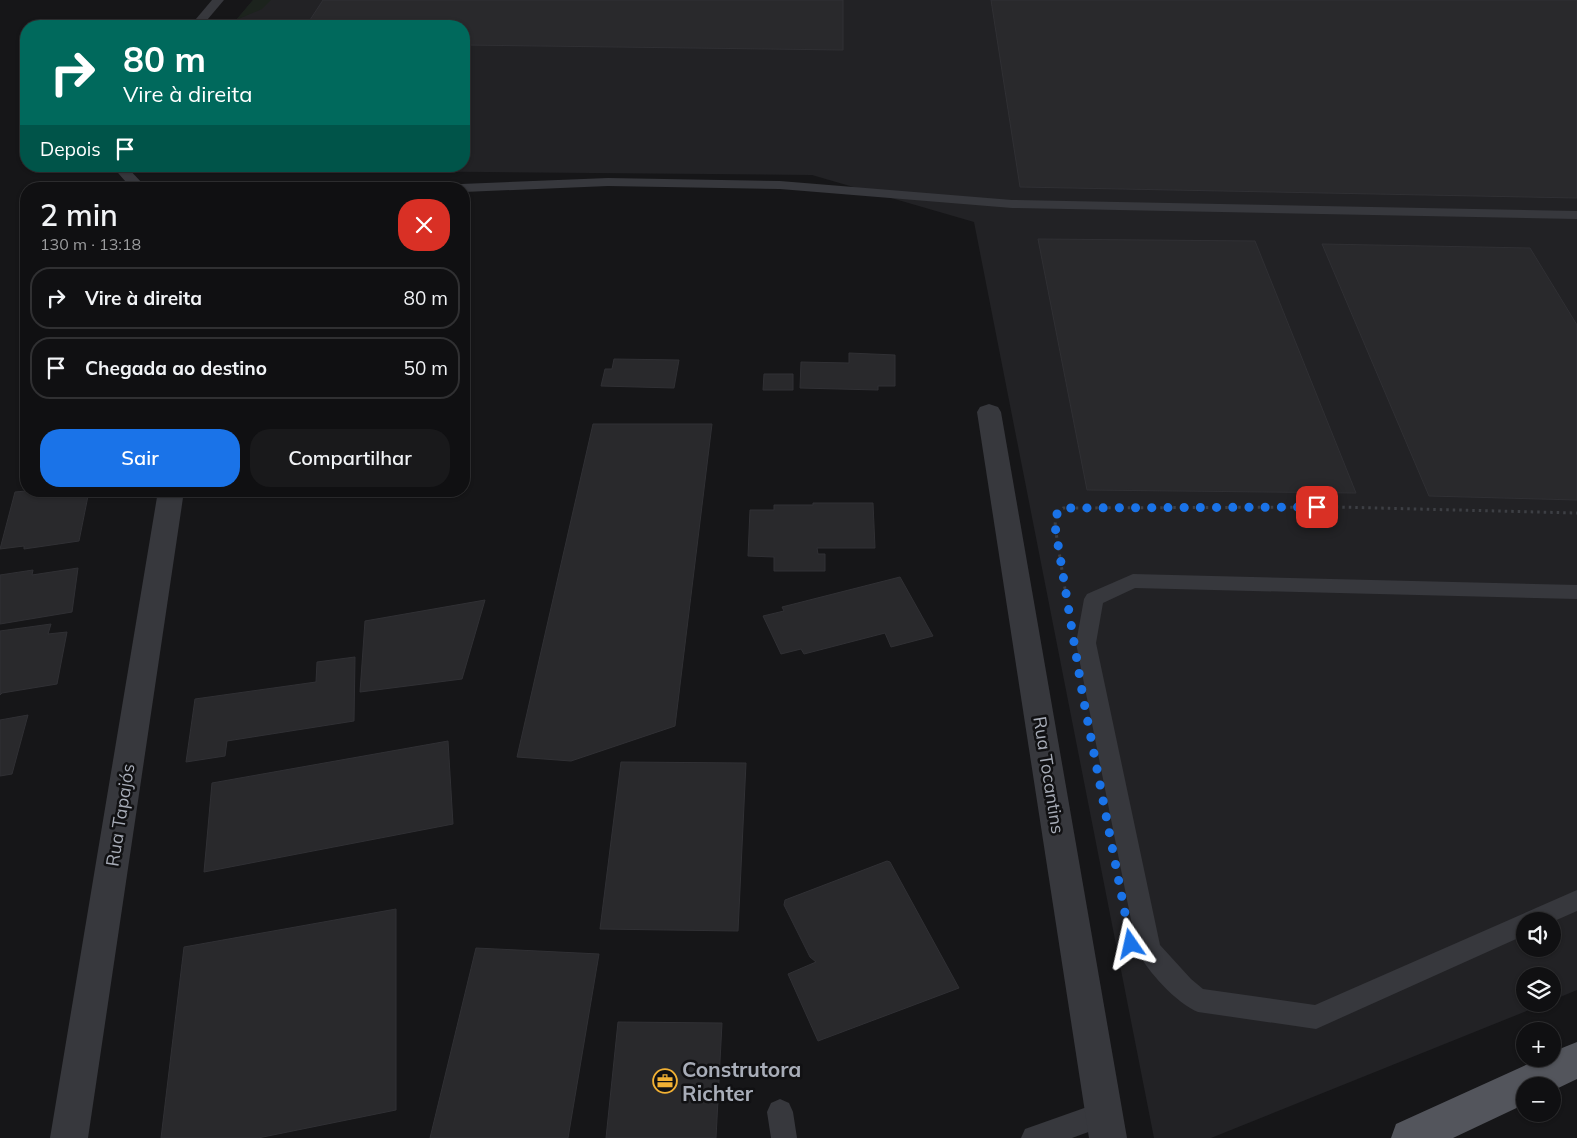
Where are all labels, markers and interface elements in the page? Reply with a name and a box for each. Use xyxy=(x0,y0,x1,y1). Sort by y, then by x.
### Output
text: 80 m xyxy=(123,37,206,81)
icon: right xyxy=(40,40,105,105)
text: Vire à direita xyxy=(123,80,252,108)
icon: arrive xyxy=(111,135,139,163)
text: Depois xyxy=(40,137,101,161)
text: 2 min xyxy=(40,196,118,234)
button: close xyxy=(398,199,450,251)
text: 130 m · 13:18 xyxy=(40,234,141,254)
icon: right xyxy=(42,284,70,312)
text: Vire à direita xyxy=(85,286,202,310)
text: 80 m xyxy=(404,286,448,310)
icon: arrive xyxy=(42,354,70,382)
text: Chegada ao destino xyxy=(85,356,267,380)
text: 50 m xyxy=(404,356,448,380)
button: Sair xyxy=(40,429,240,487)
button: Compartilhar xyxy=(250,429,450,487)
pin xyxy=(1296,486,1338,528)
icon: arrive xyxy=(1303,493,1331,521)
street label: Rua Tocantins xyxy=(1028,715,1070,835)
street label: Rua Tapajós xyxy=(101,762,139,868)
map controls xyxy=(1516,912,1561,1122)
button: sound xyxy=(1516,912,1561,957)
position arrow xyxy=(1104,917,1156,969)
button: layers xyxy=(1516,967,1561,1012)
button: + xyxy=(1516,1022,1561,1067)
place label: Construtora Richter xyxy=(682,1056,801,1106)
office icon: Construtora Richter xyxy=(652,1068,678,1094)
button: − xyxy=(1516,1077,1561,1122)

